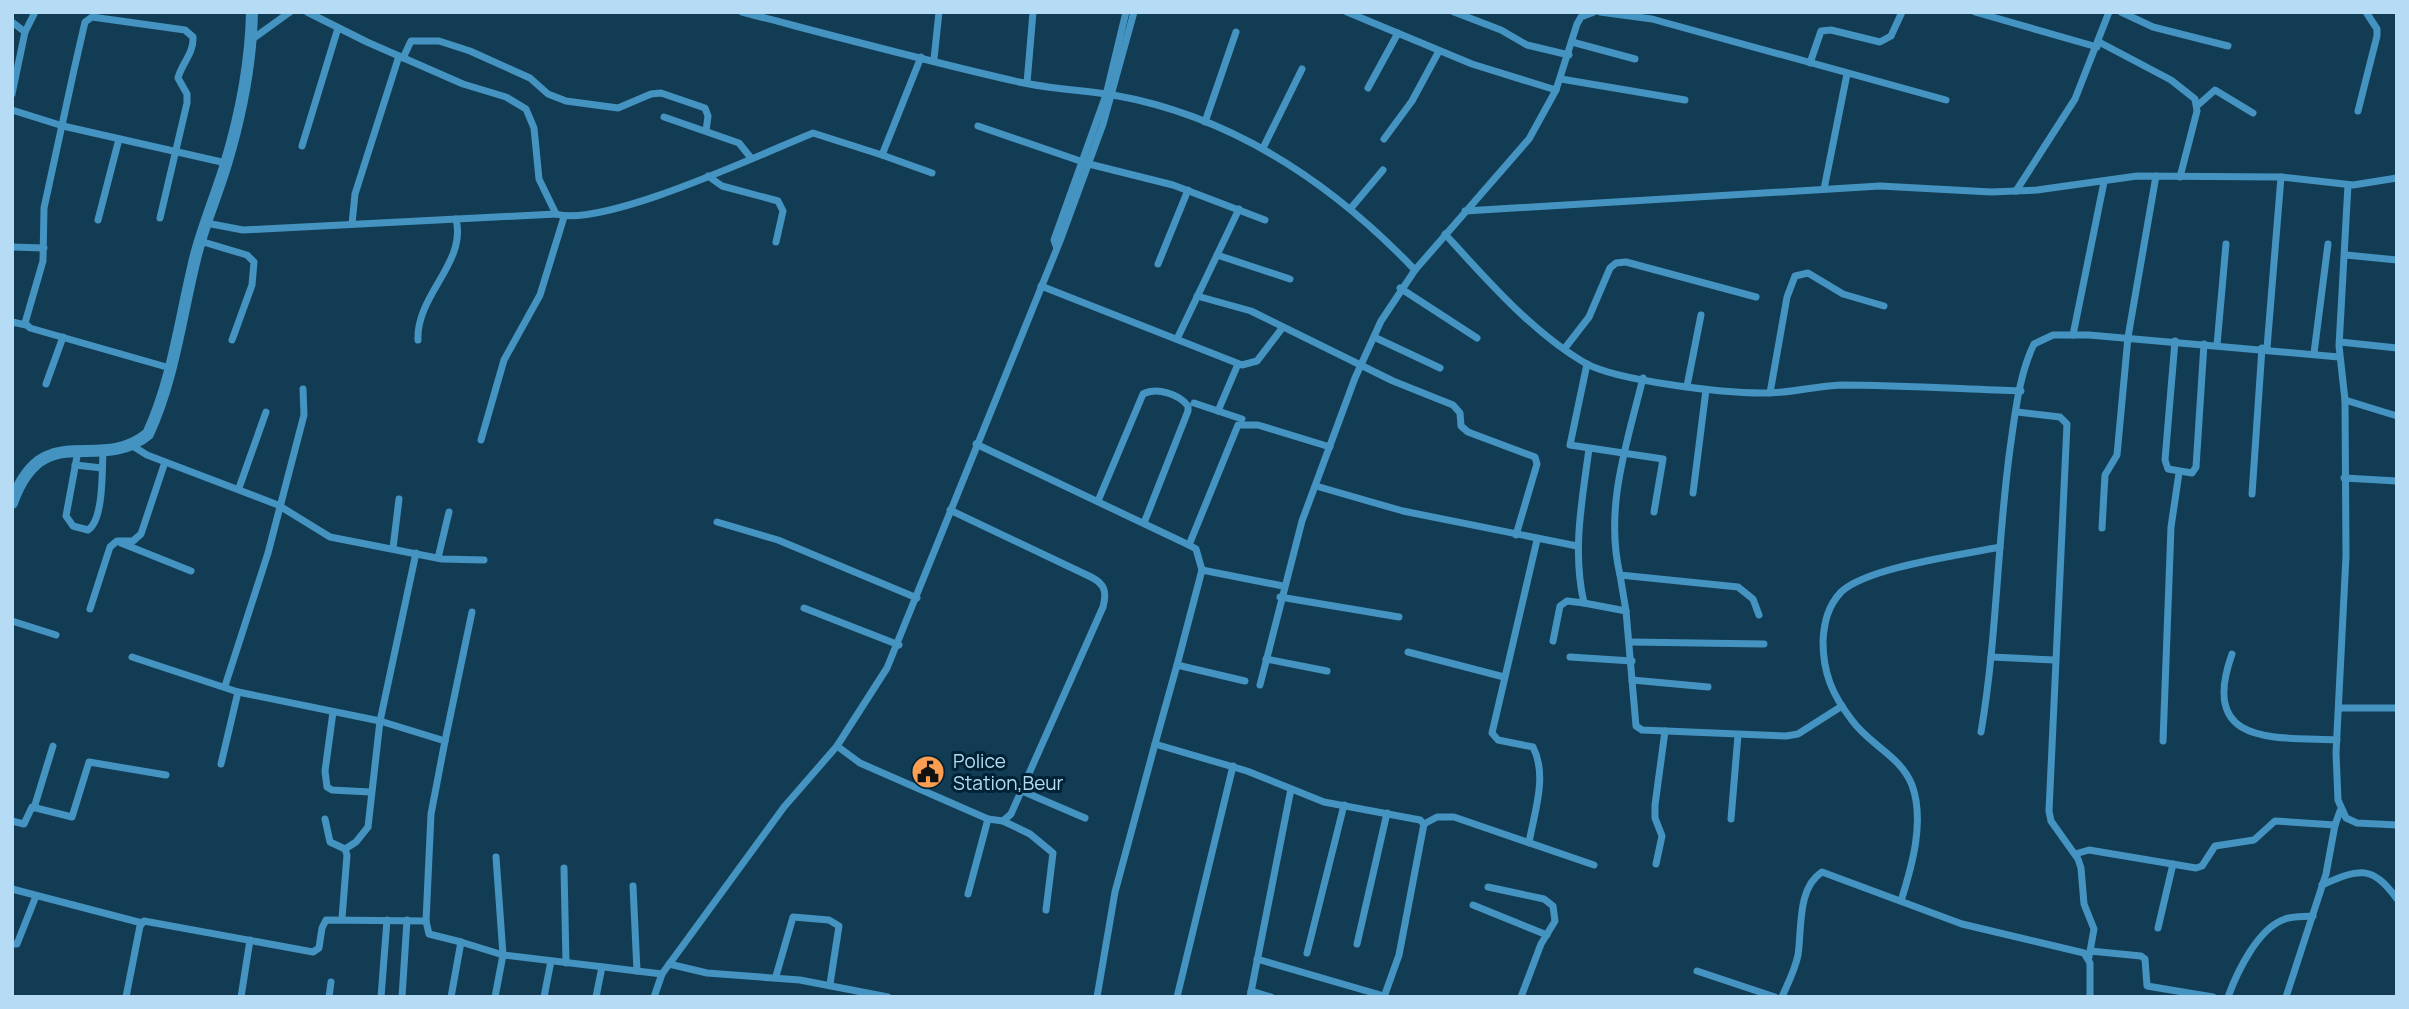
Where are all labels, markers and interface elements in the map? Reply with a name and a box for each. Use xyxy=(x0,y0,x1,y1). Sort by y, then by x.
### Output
place label: Police Station,Beur xyxy=(953,748,1064,796)
public building icon: Police Station,Beur xyxy=(909,753,947,791)

